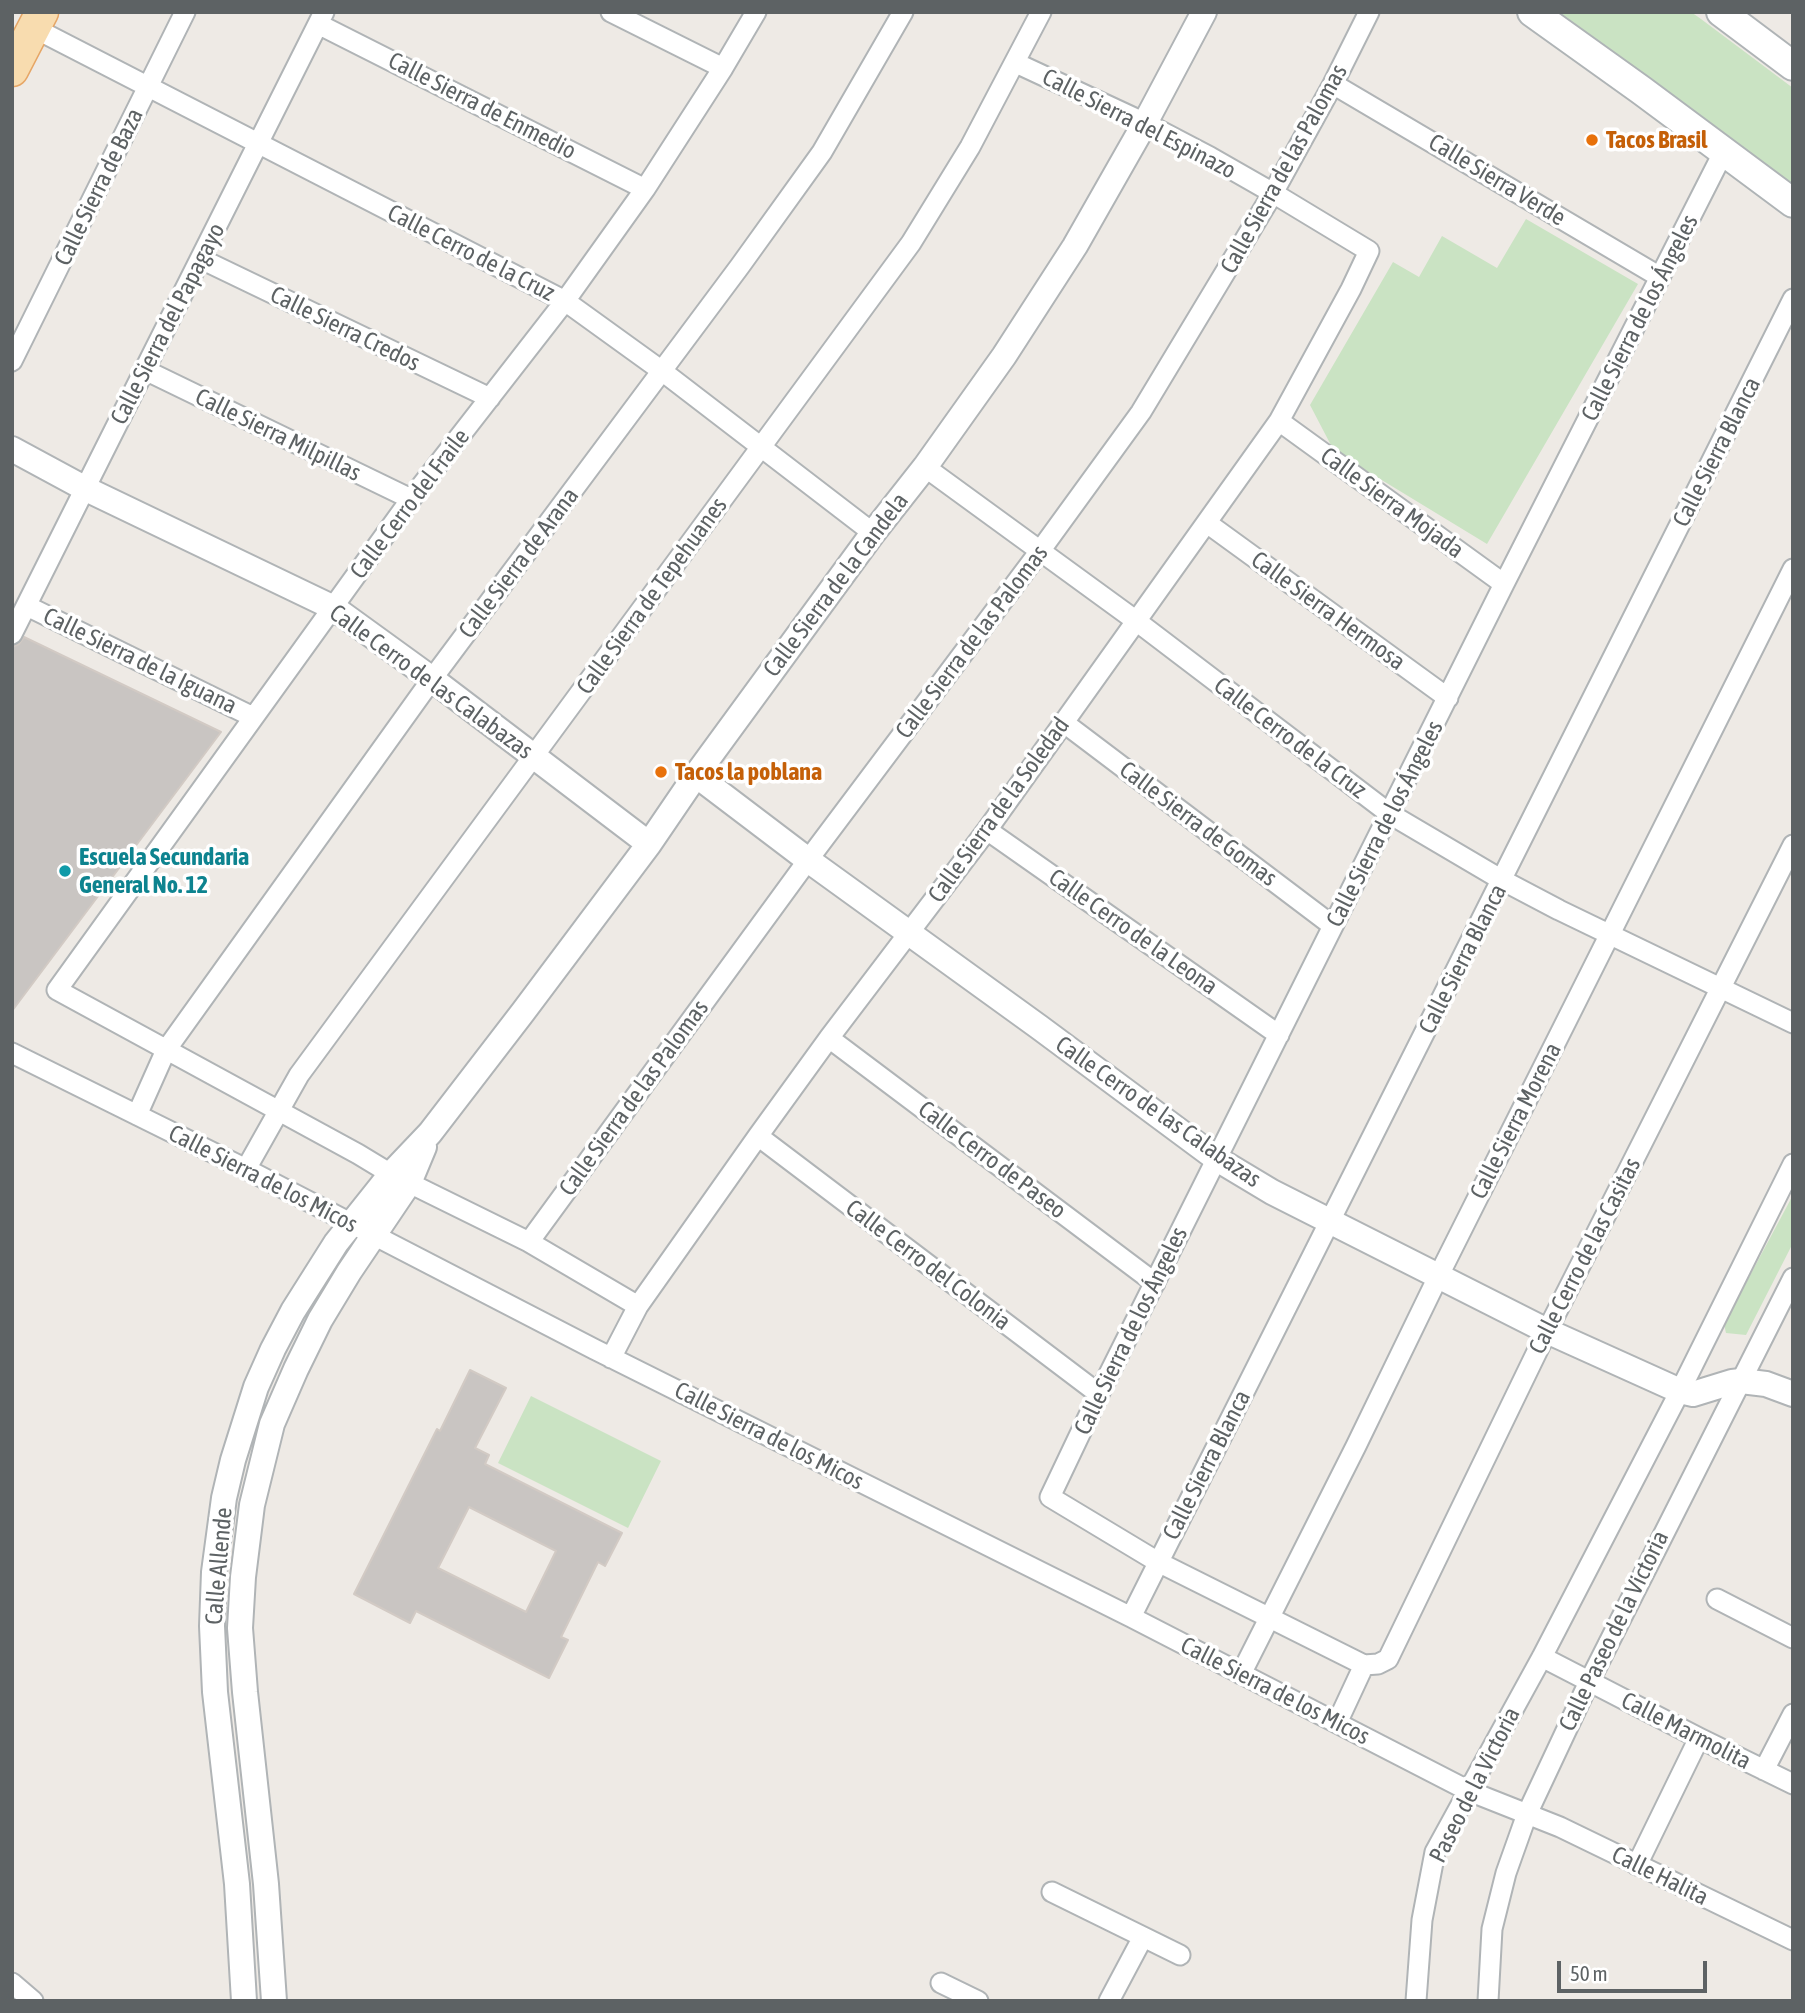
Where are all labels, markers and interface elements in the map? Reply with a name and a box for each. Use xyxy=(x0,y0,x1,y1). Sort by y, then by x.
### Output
street label: Calle Sierra de Enmedio xyxy=(383,46,581,166)
street label: Calle Sierra de las Palomas xyxy=(1214,59,1354,279)
street label: Calle Sierra del Espinazo xyxy=(1037,63,1241,185)
street label: Calle Sierra de Baza xyxy=(49,104,149,270)
place label: Tacos Brasil xyxy=(1606,126,1707,154)
street label: Calle Sierra Verde xyxy=(1423,128,1571,232)
marker: Tacos Brasil xyxy=(1584,132,1600,148)
street label: Calle Cerro de la Cruz xyxy=(383,199,559,307)
street label: Calle Sierra de los Ángeles xyxy=(1576,210,1704,426)
street label: Calle Sierra del Papagayo xyxy=(105,219,231,429)
street label: Calle Sierra Credos xyxy=(265,280,425,378)
street label: Calle Sierra Blanca xyxy=(1667,372,1767,532)
street label: Calle Sierra Milpillas xyxy=(191,383,365,487)
street label: Calle Cerro del Fraile xyxy=(344,423,476,585)
street label: Calle Sierra Mojada xyxy=(1315,441,1469,565)
street label: Calle Sierra de Arana xyxy=(453,482,585,644)
street label: Calle Sierra de la Candela xyxy=(757,487,915,683)
street label: Calle Sierra de Tepehuanes xyxy=(571,492,733,700)
street label: Calle Sierra de las Palomas xyxy=(890,540,1054,744)
street label: Calle Sierra Hermosa xyxy=(1245,545,1411,677)
street label: Calle Cerro de las Calabazas xyxy=(324,599,538,765)
street label: Calle Sierra de la Iguana xyxy=(39,602,241,720)
street label: Calle Cerro de la Cruz xyxy=(1208,671,1372,805)
street label: Calle Sierra de la Soledad xyxy=(922,712,1076,908)
street label: Calle Sierra de los Ángeles xyxy=(1321,716,1449,932)
street label: Calle Sierra de Gomas xyxy=(1114,755,1282,893)
place label: Tacos la poblana xyxy=(675,758,822,786)
marker: Tacos la poblana xyxy=(653,764,669,780)
place label: Escuela Secundaria General No. 12 xyxy=(79,843,249,899)
marker: Escuela Secundaria General No. 12 xyxy=(57,863,73,879)
street label: Calle Cerro de la Leona xyxy=(1043,863,1223,1001)
street label: Calle Sierra Blanca xyxy=(1413,879,1513,1039)
street label: Calle Sierra de las Palomas xyxy=(553,995,715,1201)
street label: Calle Cerro de las Calabazas xyxy=(1050,1030,1266,1194)
street label: Calle Sierra Morena xyxy=(1464,1038,1568,1204)
street label: Calle Cerro de Paseo xyxy=(912,1095,1072,1225)
street label: Calle Sierra de los Micos xyxy=(164,1119,362,1239)
street label: Calle Cerro de las Casitas xyxy=(1523,1153,1647,1359)
street label: Calle Cerro del Colonia xyxy=(840,1194,1016,1336)
street label: Calle Sierra de los Ángeles xyxy=(1068,1222,1194,1440)
street label: Calle Sierra de los Micos xyxy=(670,1376,868,1496)
street label: Calle Sierra Blanca xyxy=(1157,1385,1257,1545)
street label: Calle Allende xyxy=(200,1506,238,1626)
street label: Calle Paseo de la Victoria xyxy=(1553,1526,1675,1736)
street label: Calle Sierra de los Micos xyxy=(1176,1631,1374,1751)
street label: Calle Marmolita xyxy=(1616,1686,1756,1776)
street label: Paseo de la Victoria xyxy=(1423,1703,1527,1867)
street label: Calle Halita xyxy=(1607,1840,1713,1912)
scale bar xyxy=(1560,1946,1710,1990)
text: 50 m xyxy=(1570,1961,1608,1985)

